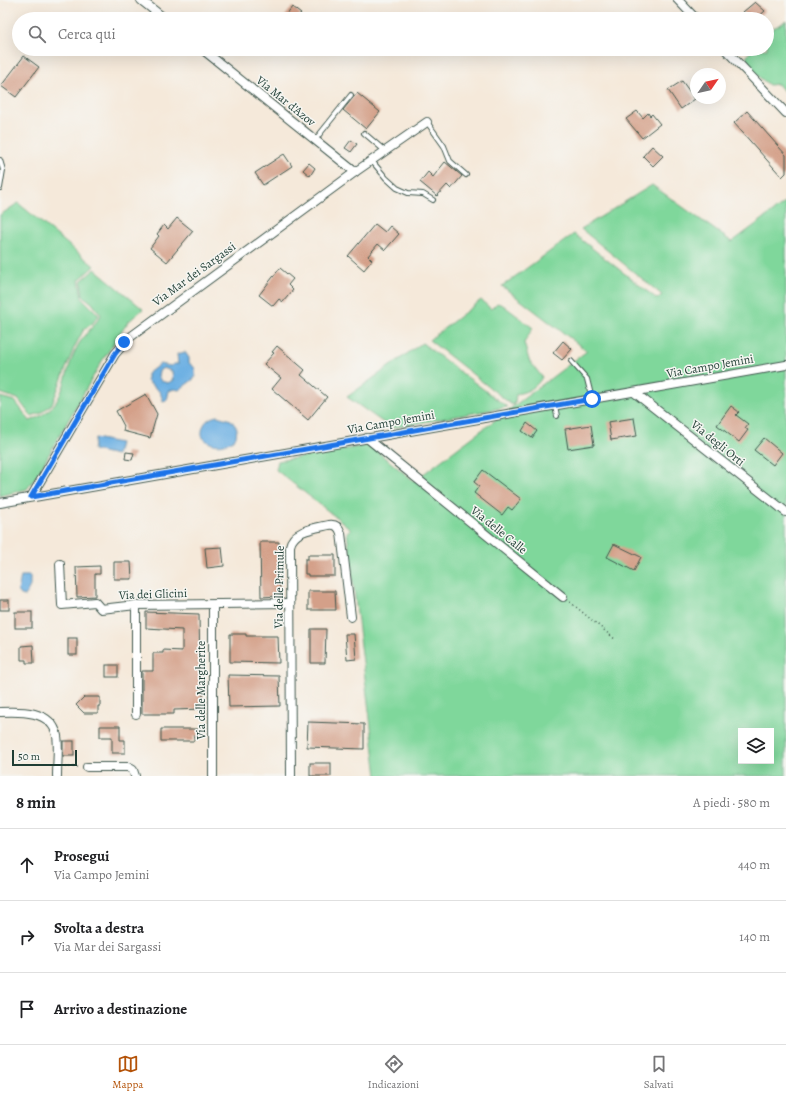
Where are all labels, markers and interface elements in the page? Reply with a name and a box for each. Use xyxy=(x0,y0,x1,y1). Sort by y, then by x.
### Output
search box xyxy=(12,12,774,56)
icon: search xyxy=(26,23,48,45)
text: Cerca qui xyxy=(58,24,116,44)
north arrow xyxy=(690,68,726,104)
street label: Via Mar d'Azov xyxy=(252,72,319,130)
street label: Via Mar dei Sargassi xyxy=(148,238,239,310)
route end xyxy=(115,333,133,351)
street label: Via Campo Jemini xyxy=(664,350,755,382)
route start xyxy=(583,390,601,408)
street label: Via Campo Jemini xyxy=(345,406,436,438)
street label: Via degli Orti xyxy=(687,416,748,470)
street label: Via delle Calle xyxy=(467,502,530,558)
street label: Via delle Primule xyxy=(270,545,288,630)
street label: Via dei Glicini xyxy=(118,585,187,603)
street label: Via delle Margherite xyxy=(193,641,209,740)
map controls xyxy=(738,728,774,764)
button: layers xyxy=(738,728,774,764)
scale bar xyxy=(12,748,77,767)
text: 50 m xyxy=(18,749,40,764)
text: 8 min xyxy=(16,791,56,814)
text: A piedi · 580 m xyxy=(693,794,770,811)
text: Prosegui xyxy=(54,846,110,866)
icon: ahead xyxy=(16,854,38,876)
text: 440 m xyxy=(738,856,770,873)
text: Via Campo Jemini xyxy=(54,866,149,883)
text: Svolta a destra xyxy=(54,918,144,938)
icon: right xyxy=(16,926,38,948)
text: 140 m xyxy=(739,928,770,945)
text: Via Mar dei Sargassi xyxy=(54,938,161,955)
icon: arrive xyxy=(16,998,38,1020)
text: Arrivo a destinazione xyxy=(54,999,187,1019)
tab: Mappa xyxy=(112,1053,143,1092)
tab: Indicazioni xyxy=(368,1053,419,1092)
tab: Salvati xyxy=(644,1053,674,1092)

